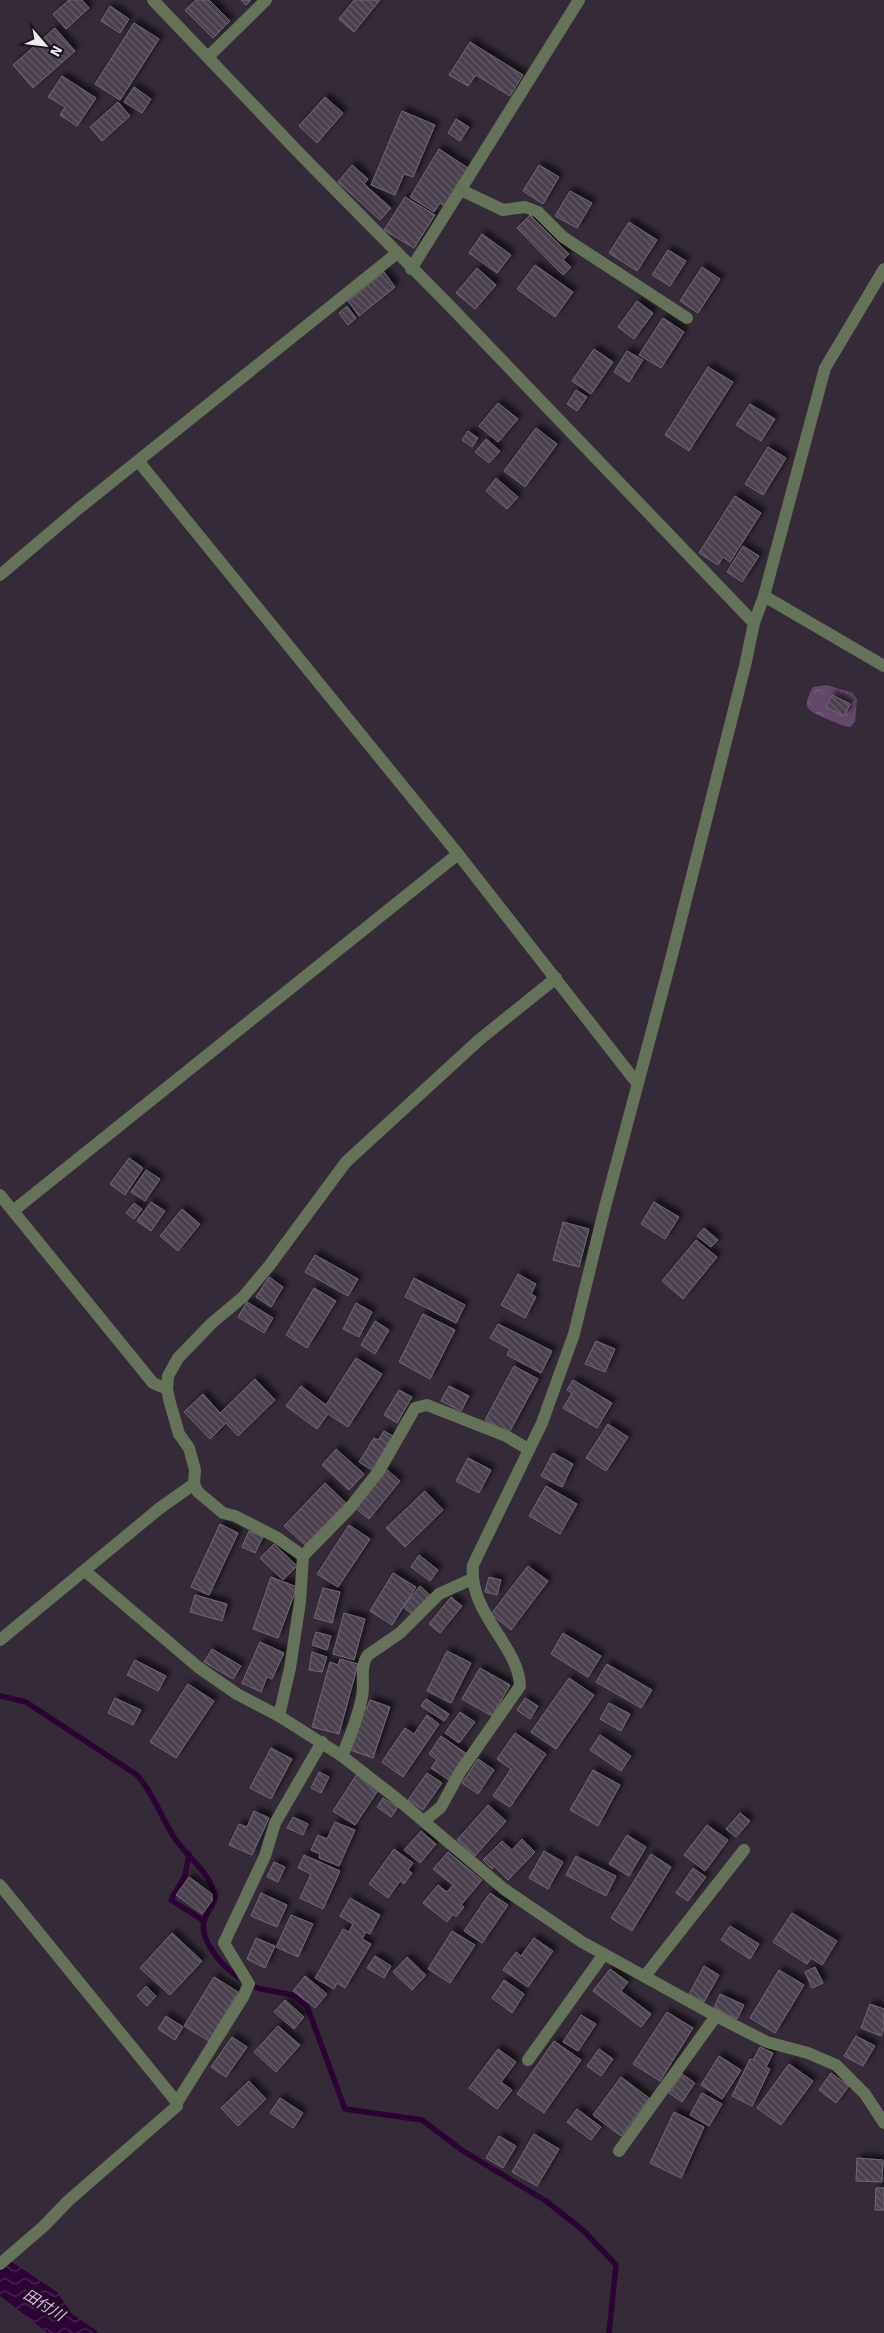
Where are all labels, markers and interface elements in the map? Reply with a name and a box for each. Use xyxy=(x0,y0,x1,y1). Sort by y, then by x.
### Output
north arrow xyxy=(20,20,70,70)
text: N xyxy=(46,43,66,59)
water label: 田付川 xyxy=(20,2285,70,2326)

